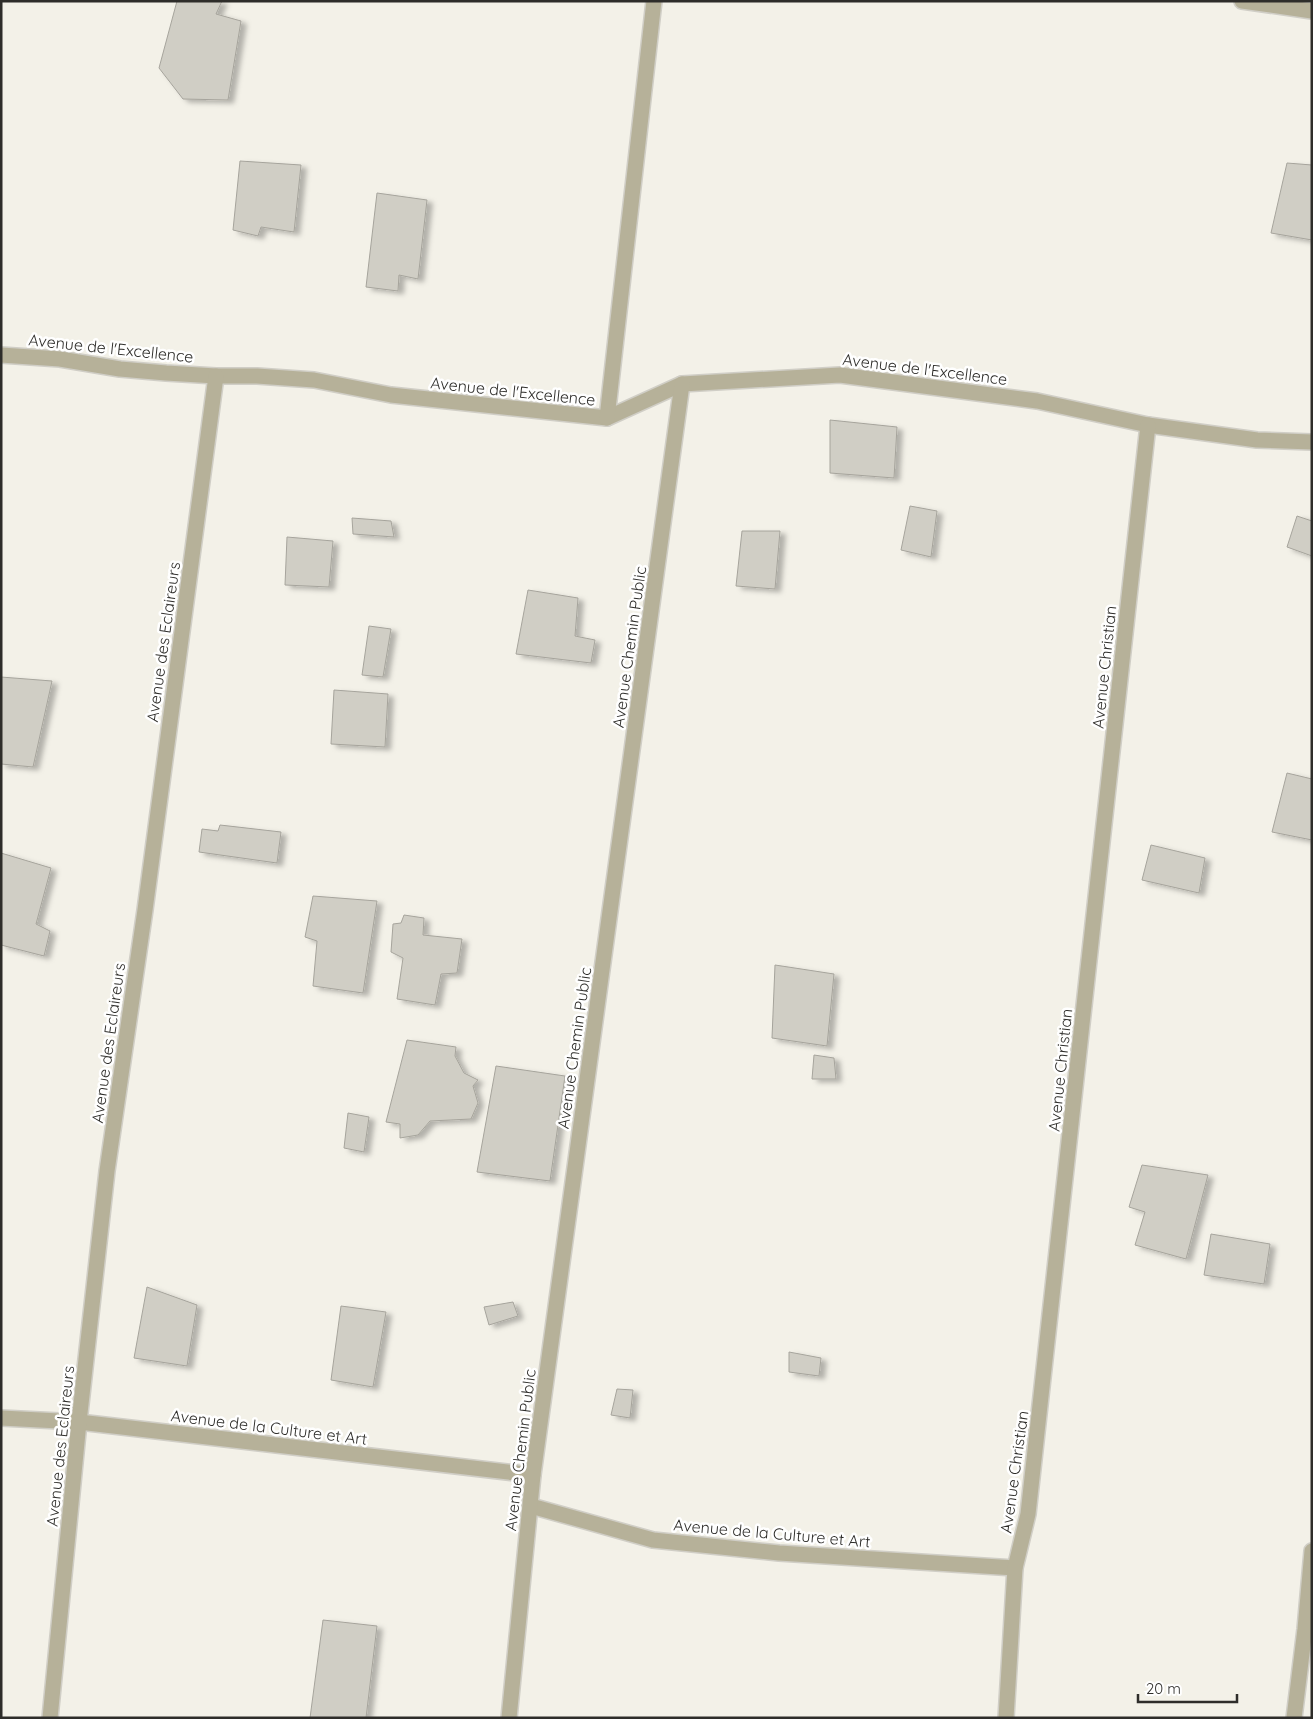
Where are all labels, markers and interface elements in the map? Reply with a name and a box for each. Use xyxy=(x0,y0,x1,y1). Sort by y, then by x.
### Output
street label: Avenue de l'Excellence xyxy=(28,329,194,367)
street label: Avenue de l'Excellence xyxy=(842,349,1008,389)
street label: Avenue de l'Excellence xyxy=(430,372,596,410)
street label: Avenue des Eclaireurs xyxy=(142,561,184,723)
street label: Avenue Chemin Public xyxy=(608,565,650,729)
street label: Avenue Christian xyxy=(1088,605,1120,729)
street label: Avenue des Eclaireurs xyxy=(87,962,129,1124)
street label: Avenue Chemin Public xyxy=(553,966,595,1130)
street label: Avenue Christian xyxy=(1044,1008,1076,1132)
street label: Avenue des Eclaireurs xyxy=(42,1365,78,1527)
street label: Avenue Chemin Public xyxy=(500,1368,540,1532)
street label: Avenue de la Culture et Art xyxy=(170,1405,368,1449)
street label: Avenue Christian xyxy=(996,1409,1032,1535)
street label: Avenue de la Culture et Art xyxy=(673,1514,871,1552)
scale bar xyxy=(1138,1672,1237,1704)
text: 20 m xyxy=(1146,1679,1181,1698)

